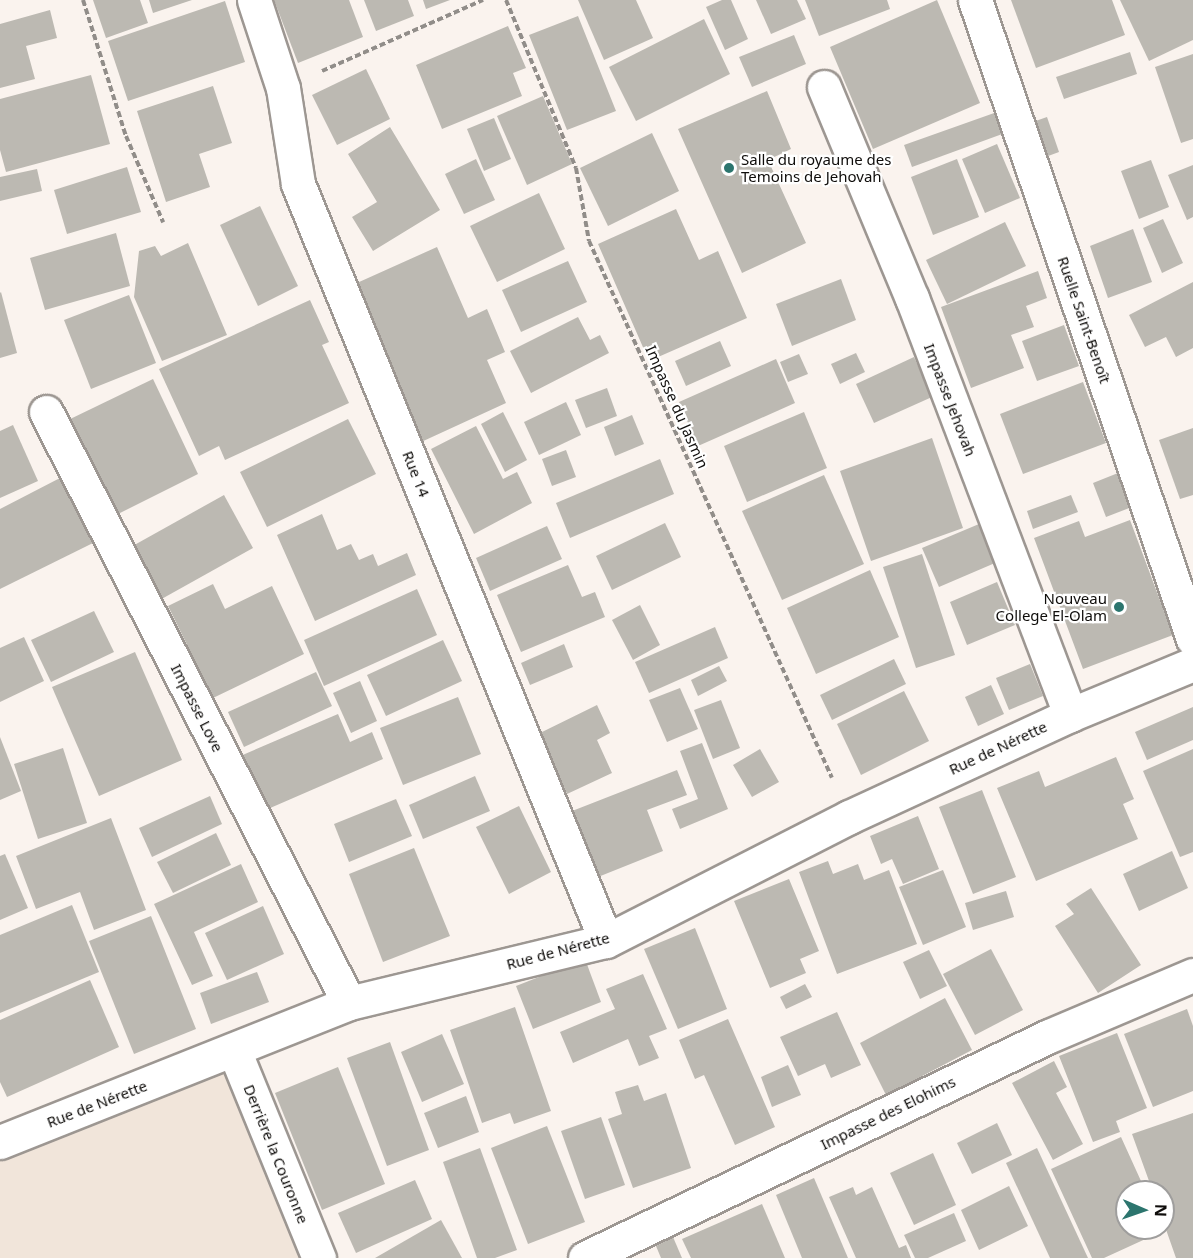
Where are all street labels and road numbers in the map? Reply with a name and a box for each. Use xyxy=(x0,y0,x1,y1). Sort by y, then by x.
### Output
street label: Ruelle Saint-Benoît xyxy=(1054,254,1114,386)
street label: Impasse Jehovah xyxy=(920,341,980,459)
street label: Impasse du Jasmin xyxy=(642,343,712,471)
street label: Rue 14 xyxy=(399,448,433,500)
street label: Impasse Love xyxy=(167,661,227,755)
street label: Rue de Nérette xyxy=(946,717,1050,779)
street label: Rue de Nérette xyxy=(504,929,612,973)
street label: Impasse des Elohims xyxy=(818,1072,958,1154)
street label: Rue de Nérette xyxy=(44,1077,150,1131)
street label: Derrière la Couronne xyxy=(240,1082,312,1226)

